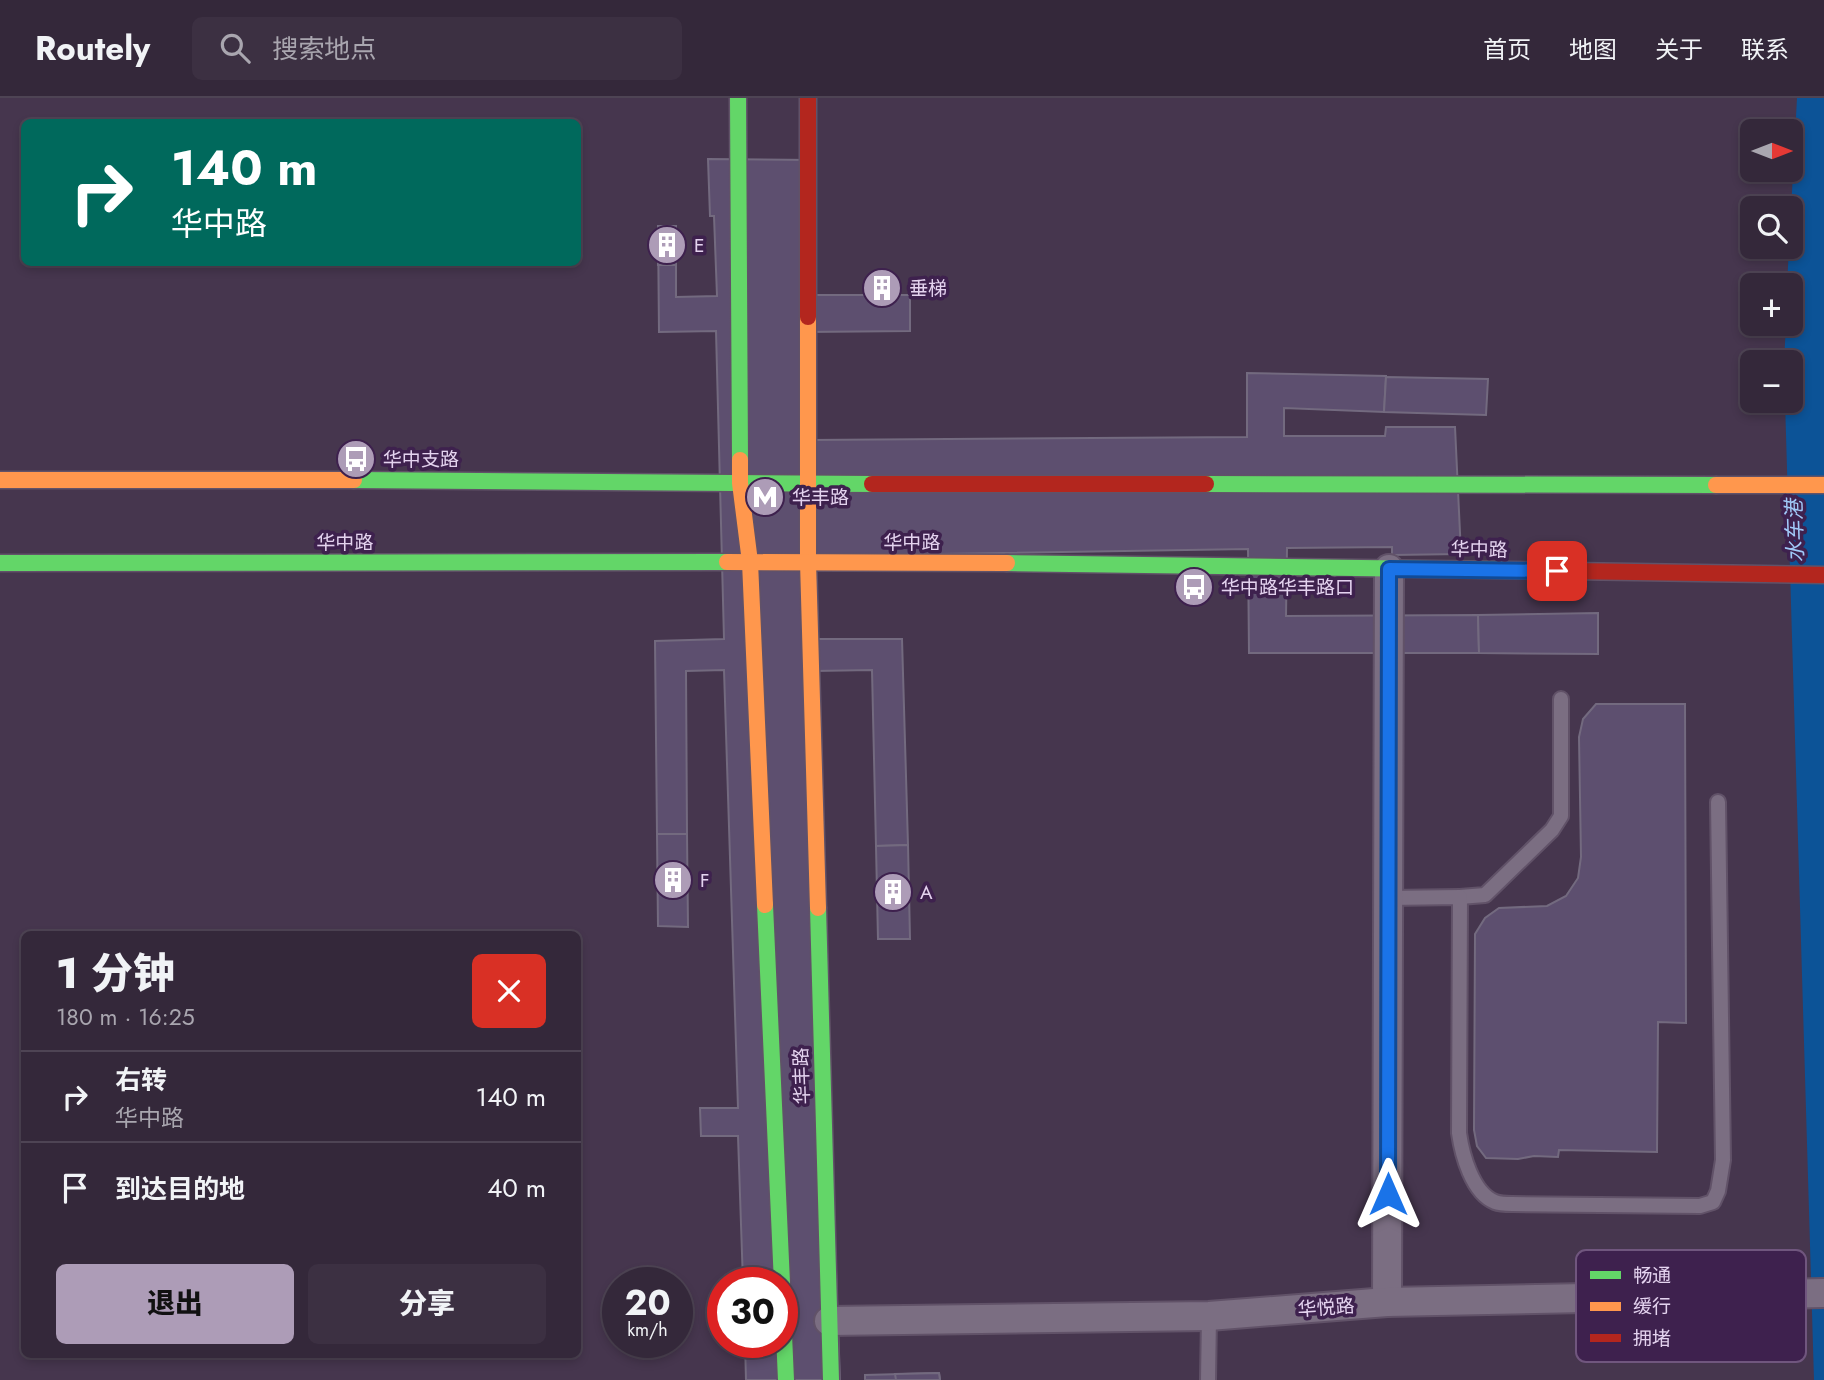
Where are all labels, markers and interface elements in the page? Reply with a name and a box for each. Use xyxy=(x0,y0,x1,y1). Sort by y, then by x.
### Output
search box xyxy=(192,17,682,80)
text: Routely xyxy=(35,25,150,72)
icon: search xyxy=(216,29,254,67)
text: 搜索地点 xyxy=(272,30,376,68)
text: 首页 xyxy=(1483,32,1531,67)
text: 地图 xyxy=(1569,32,1617,67)
text: 关于 xyxy=(1655,32,1703,67)
text: 联系 xyxy=(1741,32,1789,67)
north arrow xyxy=(1740,119,1802,182)
map controls xyxy=(1740,119,1803,413)
text: 140 m xyxy=(171,133,317,203)
icon: right xyxy=(56,147,147,238)
button: search xyxy=(1740,196,1803,259)
text: 华中路 xyxy=(171,201,267,247)
building icon: E xyxy=(646,224,688,266)
place label: E xyxy=(694,232,704,259)
building icon: 垂梯 xyxy=(861,267,903,309)
button: + xyxy=(1740,273,1803,336)
place label: 垂梯 xyxy=(909,275,947,302)
button: − xyxy=(1740,350,1803,413)
bus stop icon: 华中支路 xyxy=(335,438,377,480)
place label: 华中支路 xyxy=(383,446,459,473)
metro station icon: 华丰路 xyxy=(744,476,786,518)
place label: 华丰路 xyxy=(792,484,849,511)
water label: 水车港 xyxy=(1779,496,1811,563)
street label: 华中路 xyxy=(316,529,374,556)
street label: 华中路 xyxy=(883,529,941,556)
street label: 华中路 xyxy=(1450,536,1508,563)
pin xyxy=(1527,541,1587,601)
icon: arrive xyxy=(1538,552,1576,590)
bus stop icon: 华中路华丰路口 xyxy=(1173,566,1215,608)
place label: 华中路华丰路口 xyxy=(1221,574,1354,601)
building icon: F xyxy=(652,859,694,901)
place label: F xyxy=(700,867,710,894)
building icon: A xyxy=(872,871,914,913)
place label: A xyxy=(920,879,933,906)
text: 1 分钟 xyxy=(56,943,175,1004)
button: close xyxy=(472,954,546,1028)
text: 180 m · 16:25 xyxy=(56,1000,195,1034)
street label: 华丰路 xyxy=(787,1047,816,1105)
text: 右转 xyxy=(115,1061,167,1099)
icon: right xyxy=(56,1078,94,1116)
text: 140 m xyxy=(475,1078,546,1116)
text: 华中路 xyxy=(115,1101,184,1135)
position arrow xyxy=(1351,1157,1425,1231)
icon: arrive xyxy=(56,1169,94,1207)
text: 40 m xyxy=(487,1169,546,1207)
text: 到达目的地 xyxy=(115,1170,245,1208)
legend xyxy=(1576,1250,1806,1362)
text: 畅通 xyxy=(1633,1262,1671,1289)
button: 退出 xyxy=(56,1264,294,1344)
button: 分享 xyxy=(308,1264,546,1344)
speed limit sign: 30 xyxy=(707,1267,798,1358)
text: 20 xyxy=(624,1278,671,1328)
street label: 华悦路 xyxy=(1297,1292,1355,1323)
text: 缓行 xyxy=(1633,1293,1671,1320)
text: km/h xyxy=(627,1317,668,1343)
text: 拥堵 xyxy=(1633,1325,1671,1352)

